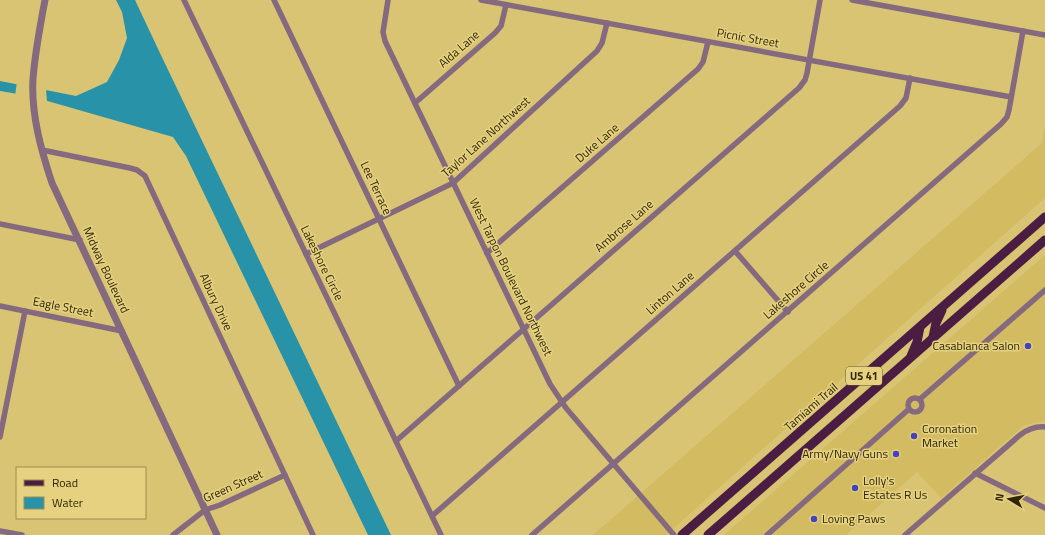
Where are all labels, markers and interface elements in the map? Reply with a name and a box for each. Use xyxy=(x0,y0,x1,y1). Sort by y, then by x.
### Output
street label: Picnic Street xyxy=(715,23,781,52)
street label: Alda Lane xyxy=(434,25,483,72)
street label: Taylor Lane Northwest xyxy=(437,91,535,182)
street label: Duke Lane xyxy=(571,118,623,167)
street label: Lee Terrace xyxy=(356,158,397,218)
street label: West Tarpon Boulevard Northwest xyxy=(465,195,558,360)
street label: Ambrose Lane xyxy=(590,195,657,257)
street label: Lakeshore Circle xyxy=(296,222,349,304)
street label: Midway Boulevard xyxy=(78,223,135,316)
street label: Lakeshore Circle xyxy=(759,256,833,324)
street label: Linton Lane xyxy=(641,266,698,319)
street label: Albury Drive xyxy=(195,270,238,334)
street label: Eagle Street xyxy=(31,291,96,322)
place label: Casablanca Salon xyxy=(932,336,1020,355)
marker: Casablanca Salon xyxy=(1023,341,1033,351)
road number: US 41 xyxy=(846,367,882,385)
street label: Tamiami Trail xyxy=(780,378,842,435)
place label: Coronation Market xyxy=(922,419,977,452)
marker: Coronation Market xyxy=(909,431,919,441)
place label: Army/Navy Guns xyxy=(802,444,888,463)
marker: Army/Navy Guns xyxy=(891,449,901,459)
street label: Green Street xyxy=(200,464,266,507)
legend xyxy=(16,467,146,519)
place label: Lolly's Estates R Us xyxy=(863,471,928,504)
text: Road xyxy=(52,473,78,492)
north arrow xyxy=(989,479,1029,519)
marker: Lolly's Estates R Us xyxy=(850,483,860,493)
text: N xyxy=(991,492,1008,502)
text: Water xyxy=(52,493,83,512)
place label: Loving Paws xyxy=(822,509,886,528)
marker: Loving Paws xyxy=(809,514,819,524)

